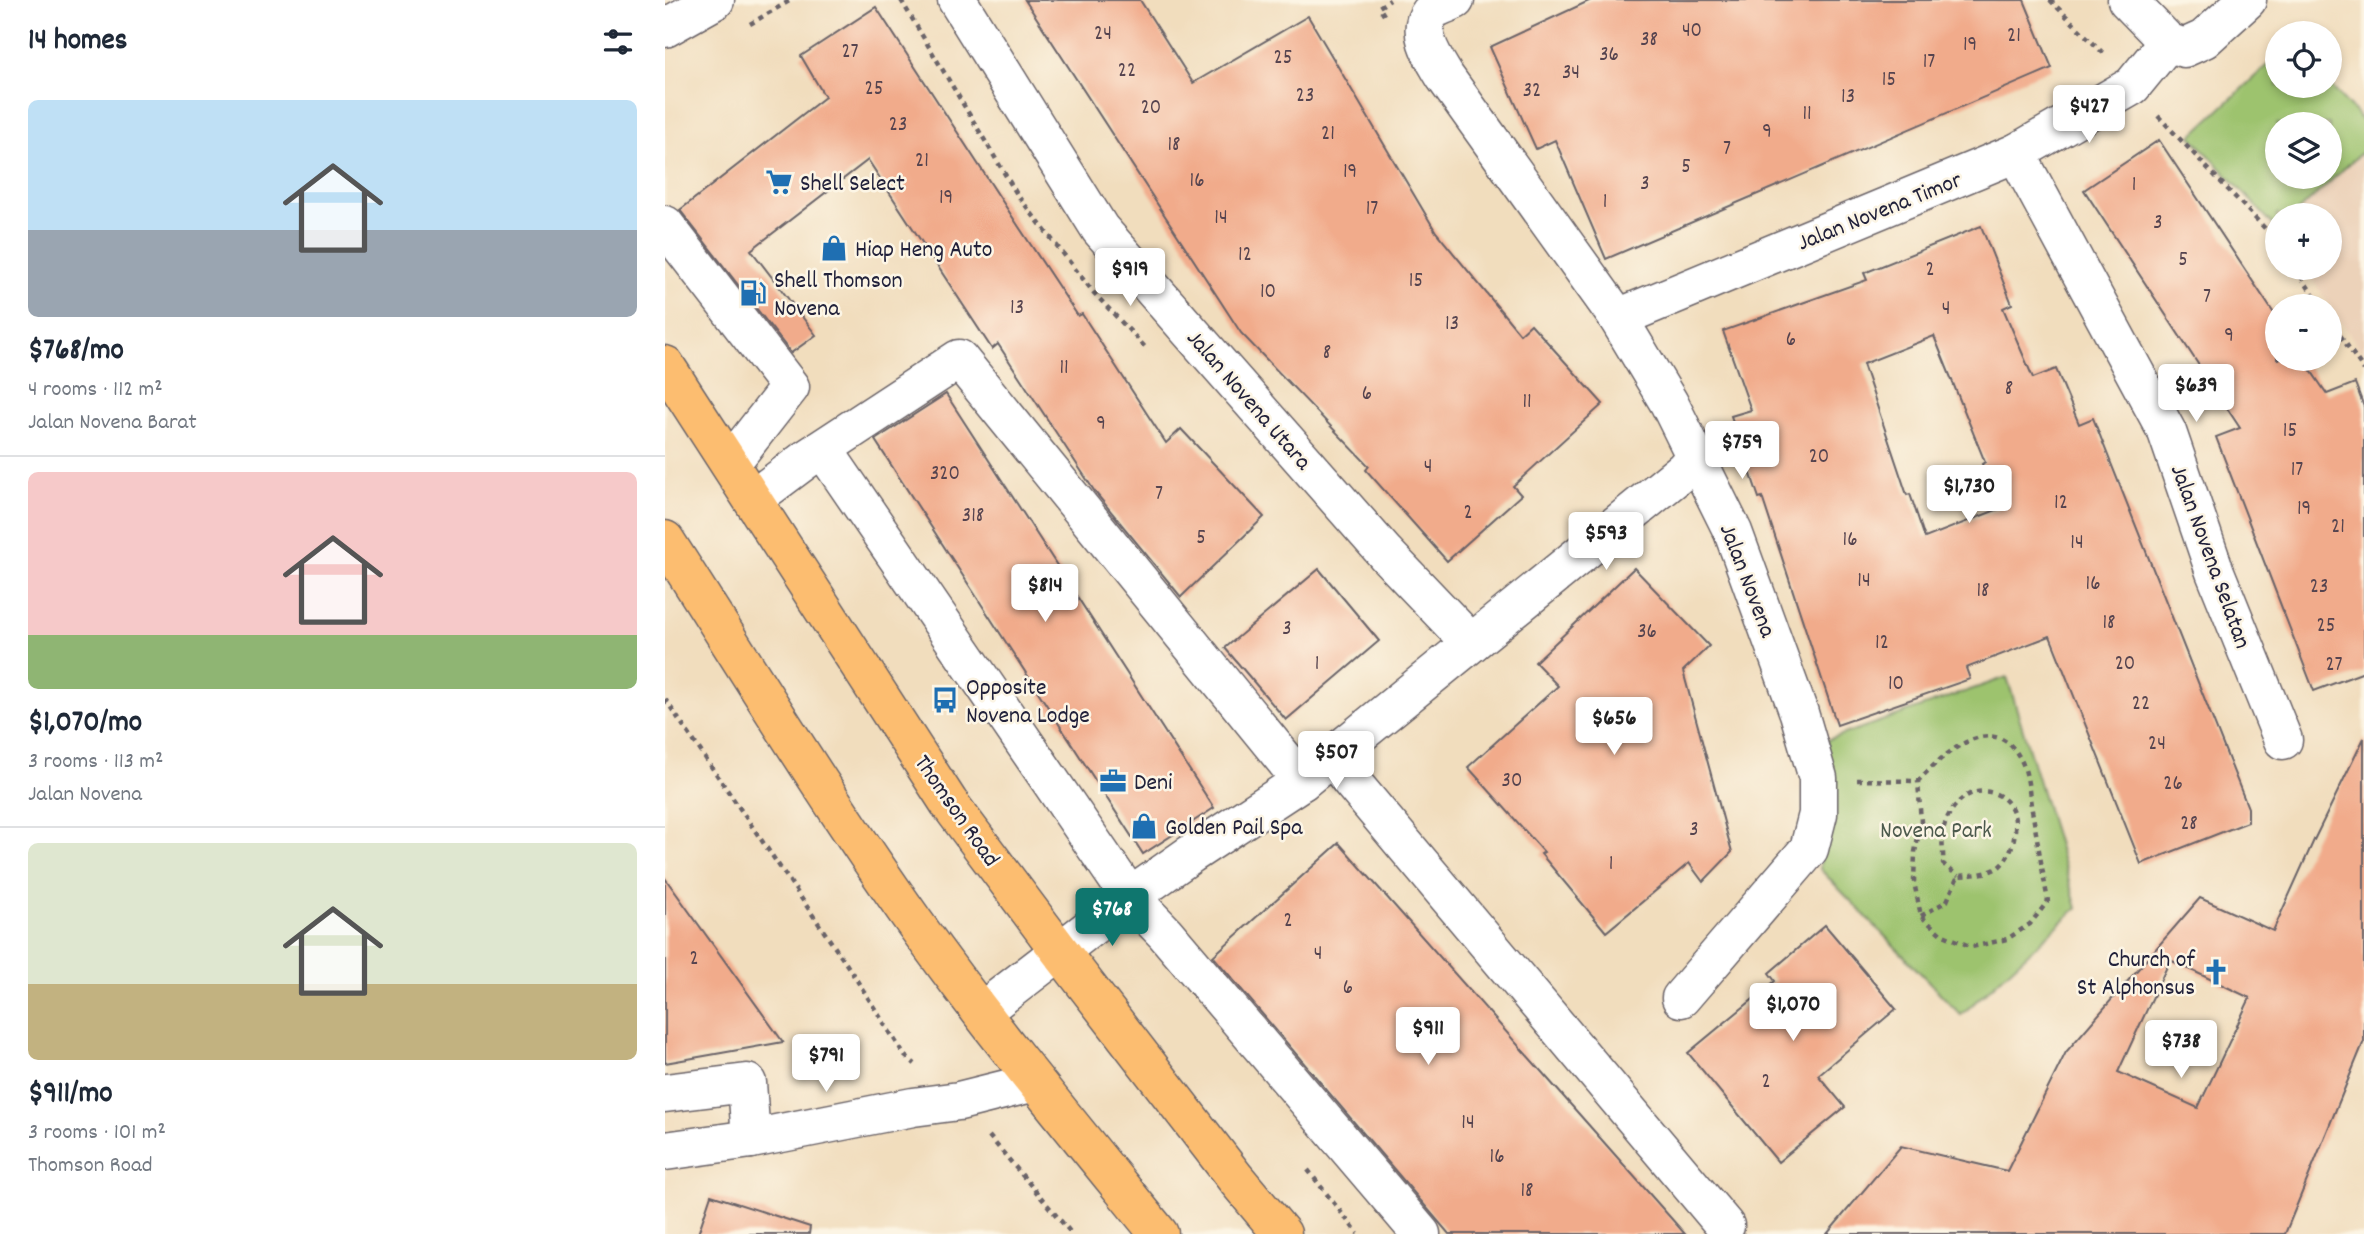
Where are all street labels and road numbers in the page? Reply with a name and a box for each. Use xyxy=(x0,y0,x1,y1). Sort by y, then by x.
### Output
street label: Jalan Novena Timor xyxy=(1793,164,1967,261)
street label: Jalan Novena Utara xyxy=(1177,323,1319,479)
street label: Jalan Novena Selatan xyxy=(2160,460,2258,654)
street label: Jalan Novena xyxy=(1709,519,1784,643)
street label: Thomson Road xyxy=(904,749,1007,875)

